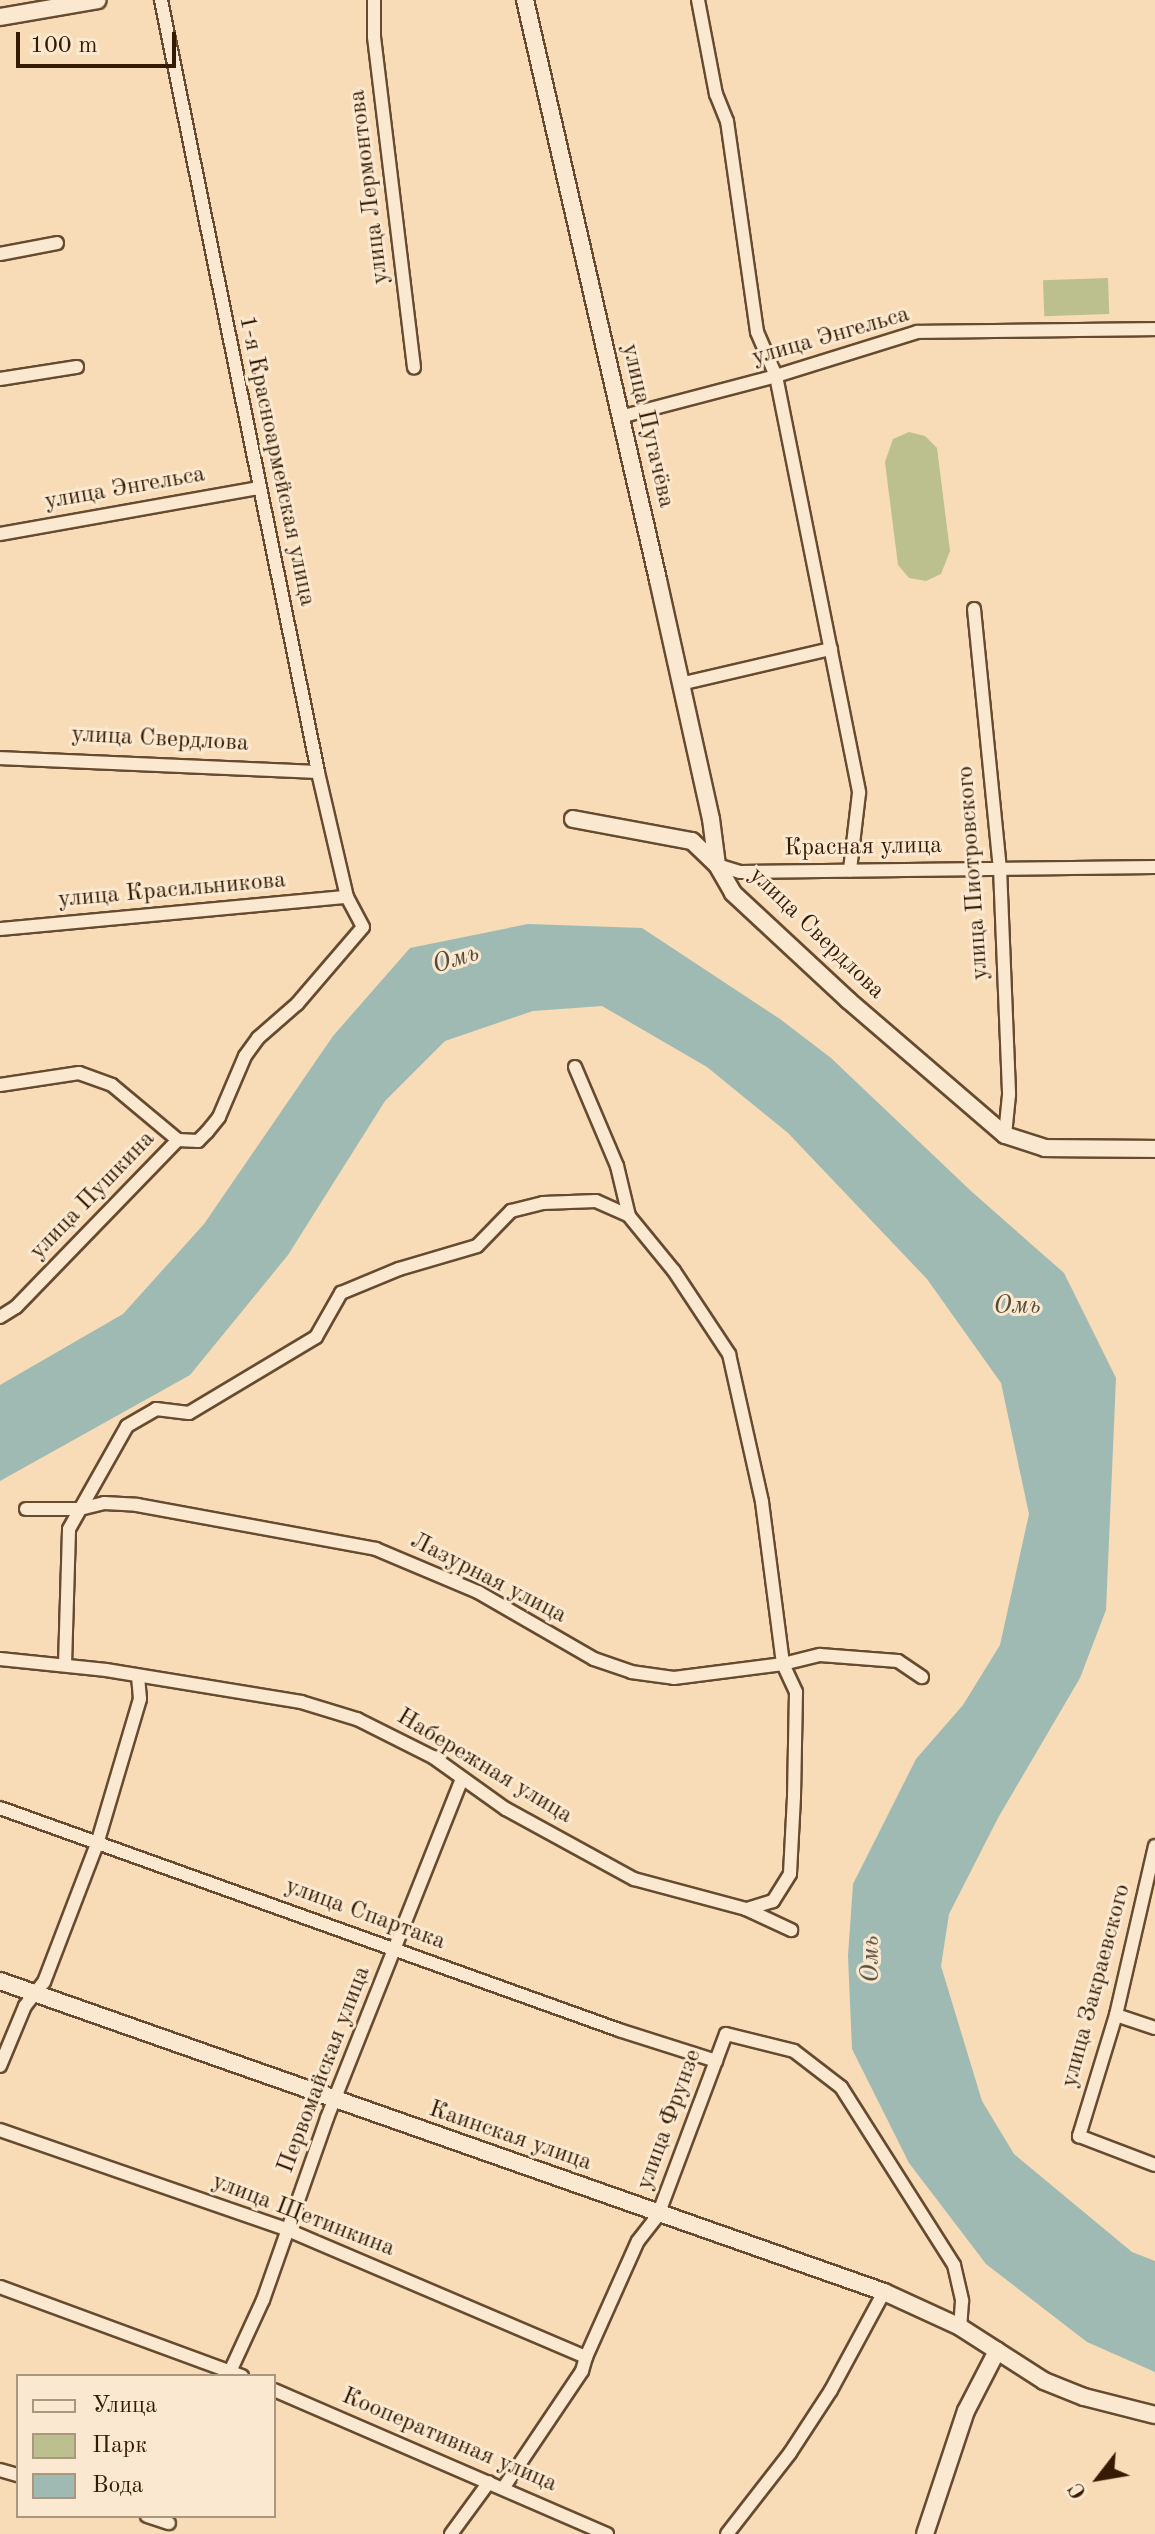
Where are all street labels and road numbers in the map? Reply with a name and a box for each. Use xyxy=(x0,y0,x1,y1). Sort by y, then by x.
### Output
street label: улица Лермонтова xyxy=(344,88,396,286)
street label: улица Энгельса xyxy=(749,301,913,373)
street label: 1-я Красноармейская улица xyxy=(231,313,321,609)
street label: улица Пугачёва xyxy=(614,341,680,511)
street label: улица Энгельса xyxy=(42,461,208,517)
street label: улица Свердлова xyxy=(71,721,249,759)
street label: улица Пиотровского xyxy=(952,765,996,981)
street label: Красная улица xyxy=(784,832,942,864)
street label: улица Свердлова xyxy=(742,862,890,1006)
street label: улица Красильникова xyxy=(57,867,287,915)
street label: улица Пушкина xyxy=(24,1126,162,1266)
street label: Лазурная улица xyxy=(405,1527,571,1631)
street label: Набережная улица xyxy=(391,1703,577,1831)
street label: улица Спартака xyxy=(281,1873,449,1957)
street label: улица Закраевского xyxy=(1056,1881,1138,2091)
street label: Первомайская улица xyxy=(272,1962,378,2178)
street label: улица Фрунзе xyxy=(631,2046,709,2194)
street label: Каинская улица xyxy=(425,2096,595,2178)
street label: улица Щетинкина xyxy=(208,2168,398,2264)
street label: Кооперативная улица xyxy=(337,2383,561,2499)

